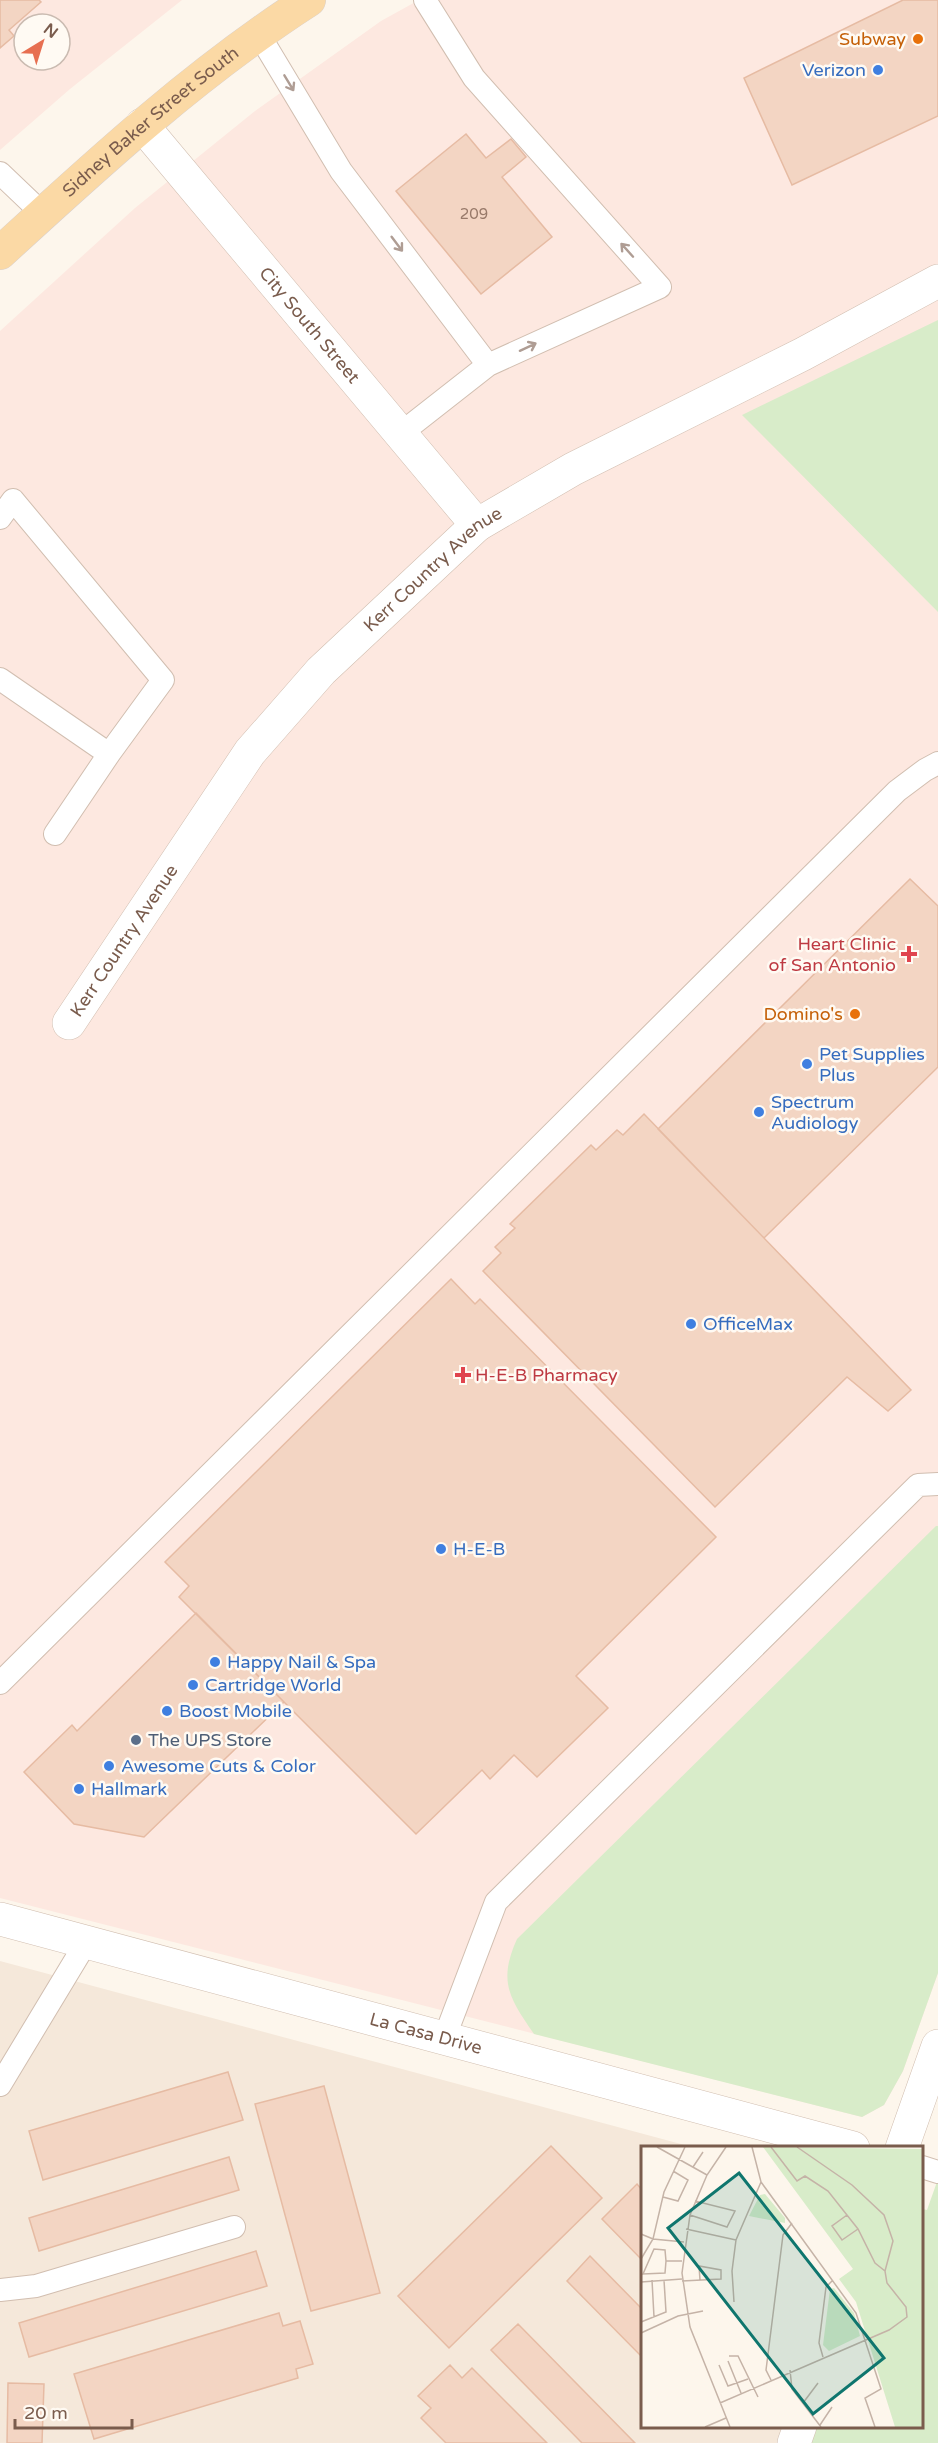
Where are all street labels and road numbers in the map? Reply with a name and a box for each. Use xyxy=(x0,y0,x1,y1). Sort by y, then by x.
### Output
street label: Sidney Baker Street South xyxy=(58,41,243,202)
street label: City South Street xyxy=(255,262,365,388)
street label: Kerr Country Avenue xyxy=(359,502,506,636)
street label: Kerr Country Avenue xyxy=(65,860,183,1021)
street label: La Casa Drive xyxy=(367,2008,485,2059)

